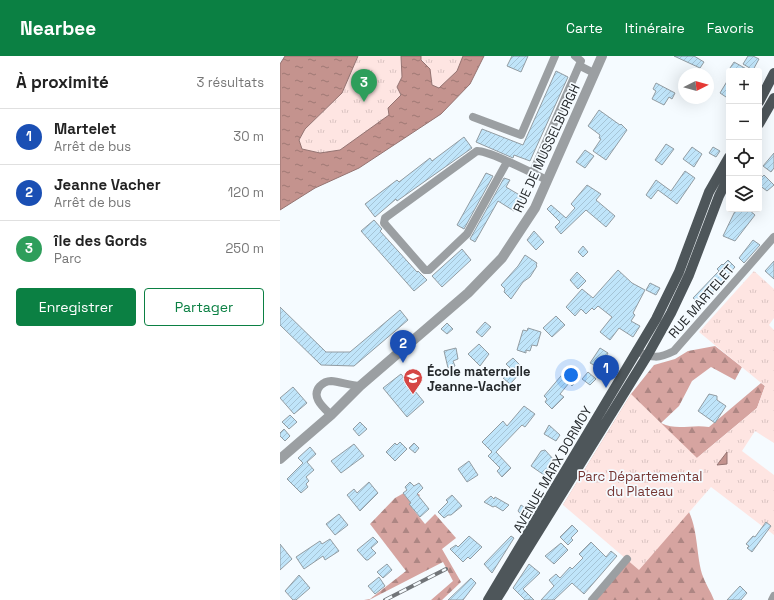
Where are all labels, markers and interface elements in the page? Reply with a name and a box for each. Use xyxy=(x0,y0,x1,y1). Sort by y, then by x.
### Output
text: Nearbee xyxy=(20,16,96,41)
text: Carte xyxy=(566,19,603,37)
text: Itinéraire xyxy=(625,19,685,37)
text: Favoris xyxy=(707,19,754,37)
north arrow xyxy=(678,68,714,104)
map controls xyxy=(726,68,762,212)
button: + xyxy=(726,68,762,104)
pin: 3 xyxy=(351,69,377,102)
text: À proximité xyxy=(16,71,109,93)
text: 3 résultats xyxy=(197,74,264,91)
street label: RUE DE MUSSELBURGH xyxy=(509,81,584,215)
button: − xyxy=(726,104,762,140)
text: Martelet xyxy=(54,119,116,138)
text: 1 xyxy=(26,128,32,145)
text: 30 m xyxy=(233,128,264,145)
text: Arrêt de bus xyxy=(54,138,131,155)
button: locate xyxy=(726,140,762,176)
text: Jeanne Vacher xyxy=(54,175,161,194)
button: layers xyxy=(726,176,762,212)
text: 2 xyxy=(25,184,33,201)
text: 120 m xyxy=(228,184,264,201)
text: Arrêt de bus xyxy=(54,194,131,211)
text: île des Gords xyxy=(54,231,147,250)
text: 3 xyxy=(25,240,33,257)
text: 250 m xyxy=(226,240,264,257)
text: Parc xyxy=(54,250,82,267)
street label: RUE MARTELET xyxy=(665,261,738,342)
button: Enregistrer xyxy=(16,288,136,326)
button: Partager xyxy=(144,288,264,326)
pin: 2 xyxy=(390,330,416,363)
pin: 1 xyxy=(593,355,619,388)
place label: École maternelle Jeanne-Vacher xyxy=(427,363,530,395)
your location xyxy=(561,365,581,385)
school or university icon: École maternelle Jeanne-Vacher xyxy=(402,367,424,395)
street label: AVENUE MARX DORMOY xyxy=(509,403,596,535)
park label: Parc Départemental du Plateau xyxy=(578,468,702,500)

